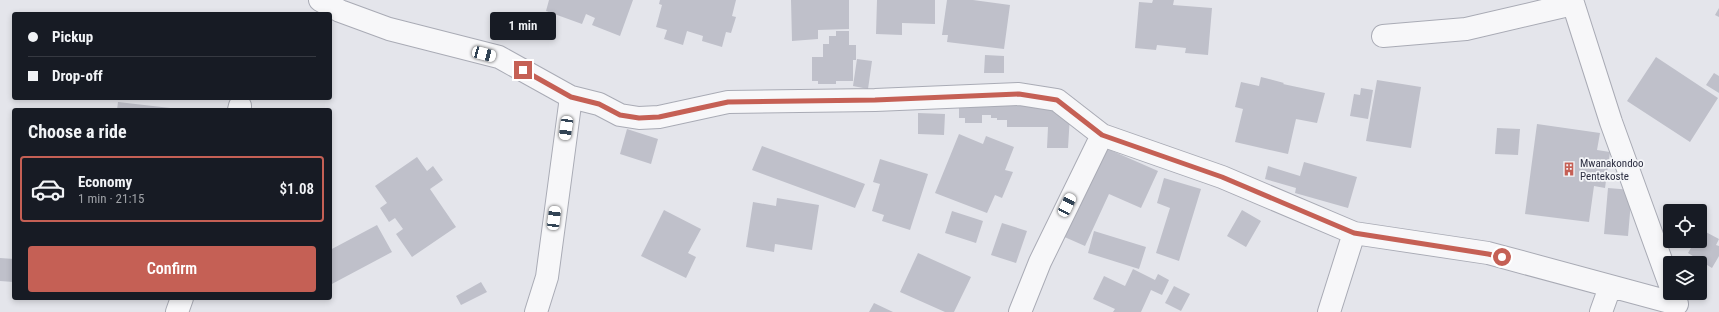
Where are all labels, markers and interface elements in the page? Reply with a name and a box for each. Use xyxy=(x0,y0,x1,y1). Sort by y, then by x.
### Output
callout: 1 min xyxy=(490,12,556,40)
text: 1 min xyxy=(509,18,537,33)
text: Pickup xyxy=(52,28,93,46)
car xyxy=(471,45,497,63)
route end xyxy=(514,61,532,79)
text: Drop-off xyxy=(52,67,103,85)
car xyxy=(558,115,574,141)
text: Choose a ride xyxy=(28,121,127,142)
place label: Mwanakondoo Pentekoste xyxy=(1580,157,1644,183)
building icon: Mwanakondoo Pentekoste xyxy=(1561,161,1577,177)
icon: car xyxy=(30,171,66,207)
text: Economy xyxy=(78,173,132,191)
text: $1.08 xyxy=(280,180,314,198)
text: 1 min · 21:15 xyxy=(78,191,144,206)
car xyxy=(1056,192,1078,218)
map controls xyxy=(1663,204,1707,300)
button: locate xyxy=(1663,204,1707,248)
car xyxy=(547,205,561,231)
button: Confirm xyxy=(28,246,316,292)
route start xyxy=(1493,248,1511,266)
button: layers xyxy=(1663,256,1707,300)

